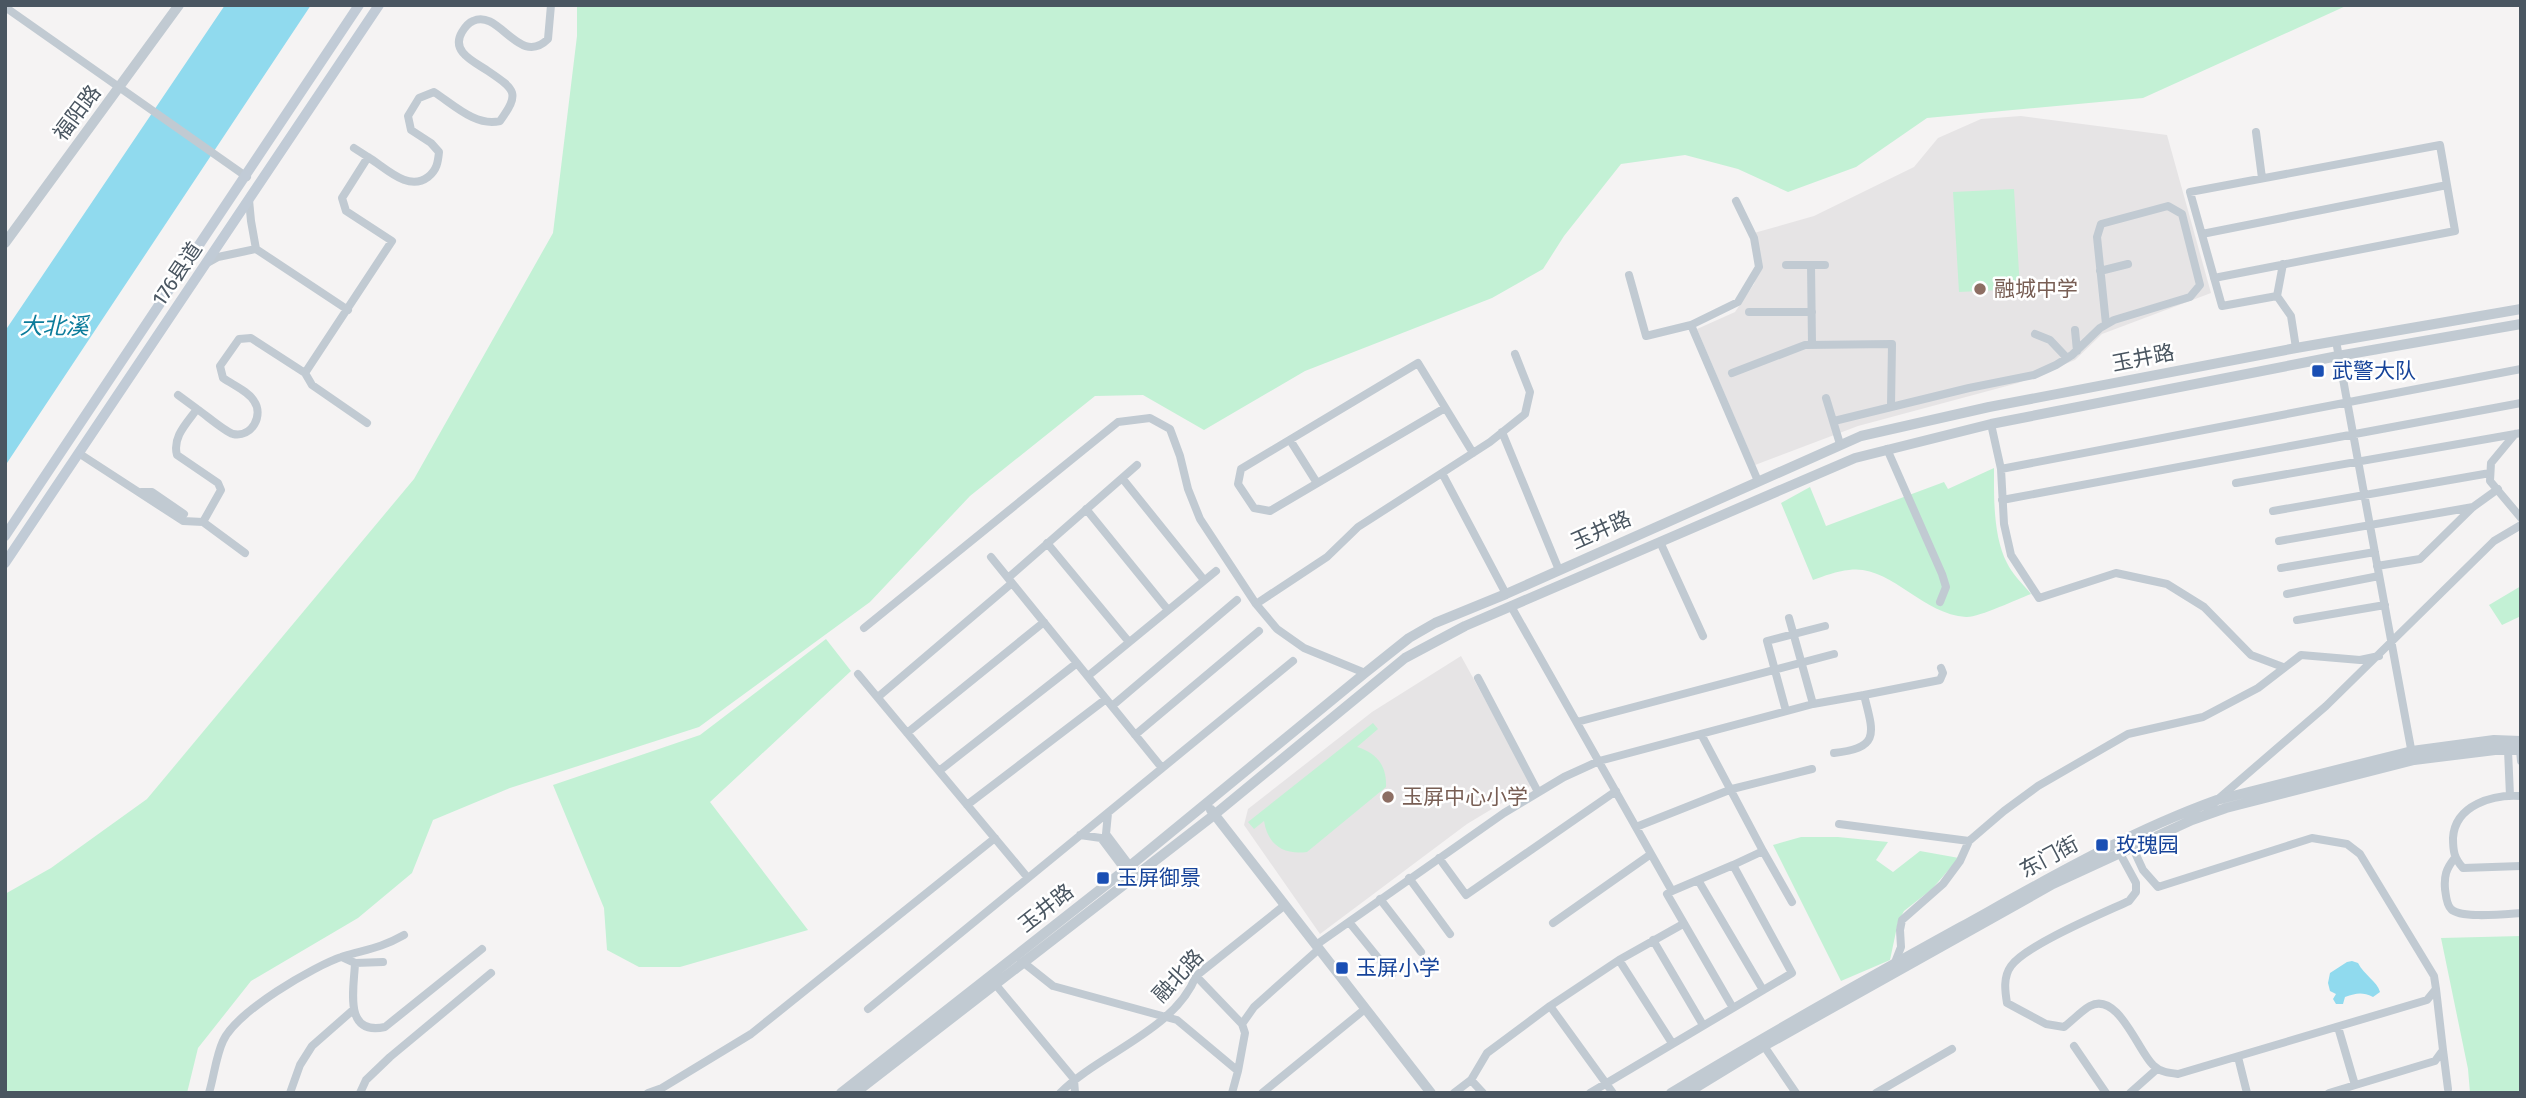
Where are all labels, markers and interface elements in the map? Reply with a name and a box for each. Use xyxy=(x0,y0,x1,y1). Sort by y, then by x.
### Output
street label: 福阳路 xyxy=(48,80,106,146)
street label: 176县道 xyxy=(146,237,208,311)
place label: 融城中学 xyxy=(1994,276,2078,302)
marker: 融城中学 xyxy=(1972,281,1988,297)
water label: 大北溪 xyxy=(20,312,92,340)
street label: 玉井路 xyxy=(2110,339,2176,377)
place label: 武警大队 xyxy=(2332,358,2416,384)
marker: 武警大队 xyxy=(2310,363,2326,379)
street label: 玉井路 xyxy=(1567,505,1635,555)
place label: 玉屏中心小学 xyxy=(1402,784,1528,810)
marker: 玉屏中心小学 xyxy=(1380,789,1396,805)
street label: 东门街 xyxy=(2015,831,2083,883)
place label: 玫瑰园 xyxy=(2116,832,2179,858)
marker: 玫瑰园 xyxy=(2094,837,2110,853)
place label: 玉屏御景 xyxy=(1117,865,1201,891)
marker: 玉屏御景 xyxy=(1095,870,1111,886)
street label: 玉井路 xyxy=(1013,878,1079,938)
street label: 融北路 xyxy=(1147,944,1209,1008)
place label: 玉屏小学 xyxy=(1356,955,1440,981)
marker: 玉屏小学 xyxy=(1334,960,1350,976)

